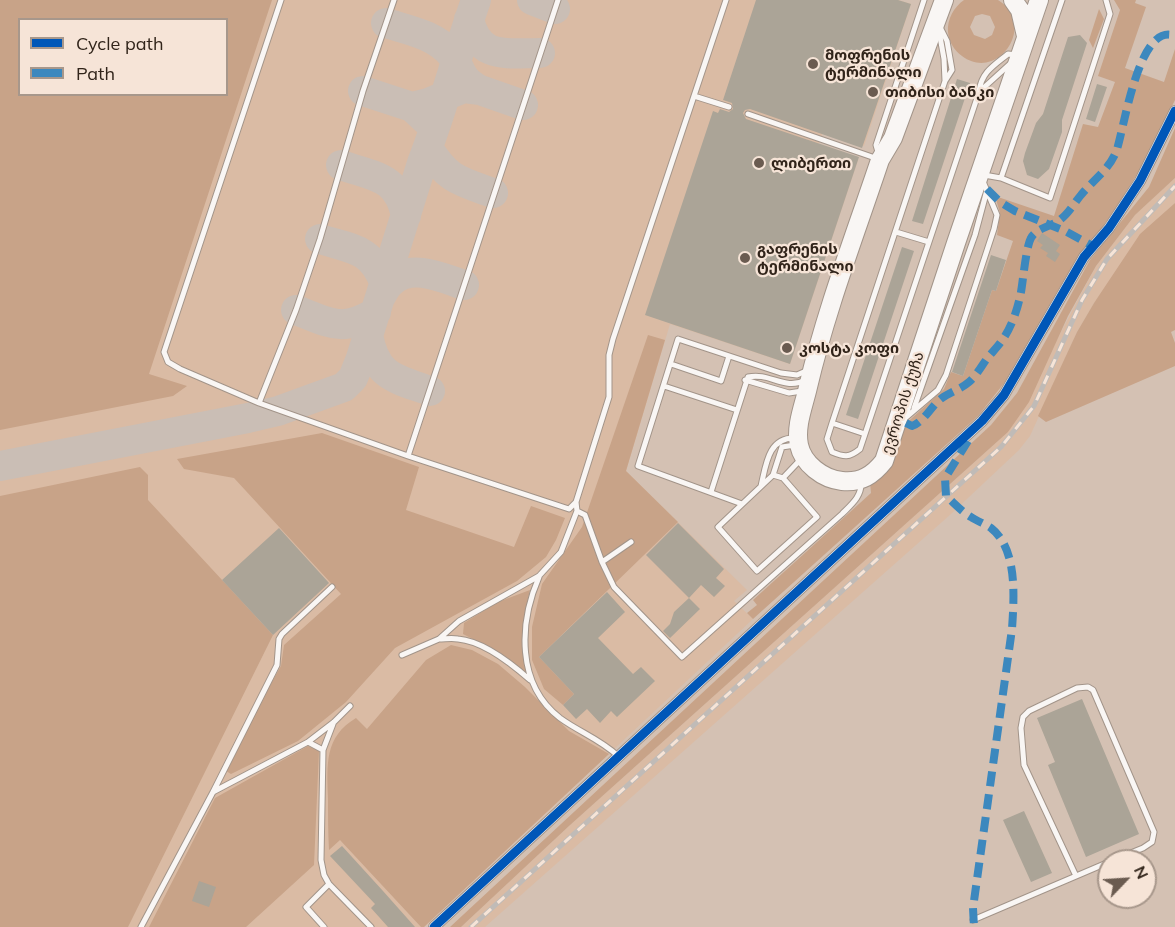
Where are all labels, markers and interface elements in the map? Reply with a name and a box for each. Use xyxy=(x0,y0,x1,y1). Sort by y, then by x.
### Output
legend xyxy=(18,18,228,96)
text: Cycle path xyxy=(76,32,163,55)
place label: მოფრენის ტერმინალი xyxy=(825,46,921,81)
marker: მოფრენის ტერმინალი xyxy=(806,57,820,71)
text: Path xyxy=(76,62,115,85)
place label: თიბისი ბანკი xyxy=(885,83,994,101)
marker: თიბისი ბანკი xyxy=(866,85,880,99)
place label: ლიბერთი xyxy=(771,154,851,172)
marker: ლიბერთი xyxy=(752,156,766,170)
place label: გაფრენის ტერმინალი xyxy=(757,240,853,275)
marker: გაფრენის ტერმინალი xyxy=(738,251,752,265)
place label: კოსტა კოფი xyxy=(799,339,899,357)
marker: კოსტა კოფი xyxy=(780,341,794,355)
street label: ევროპის ქუჩა xyxy=(878,349,928,457)
north arrow xyxy=(1097,849,1157,909)
text: N xyxy=(1130,863,1153,882)

